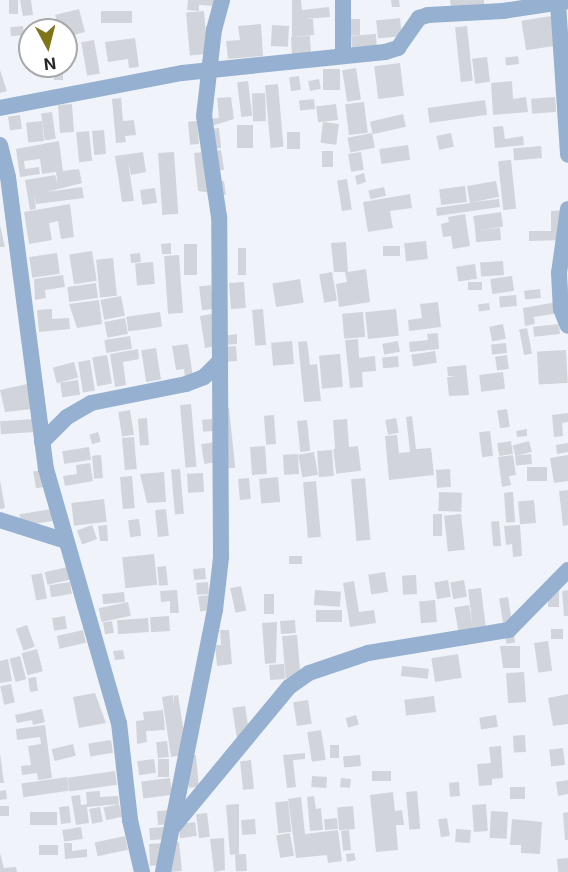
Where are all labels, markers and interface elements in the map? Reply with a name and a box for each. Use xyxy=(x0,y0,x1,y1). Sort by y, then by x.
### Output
north arrow xyxy=(18,18,78,78)
text: N xyxy=(43,53,57,75)

